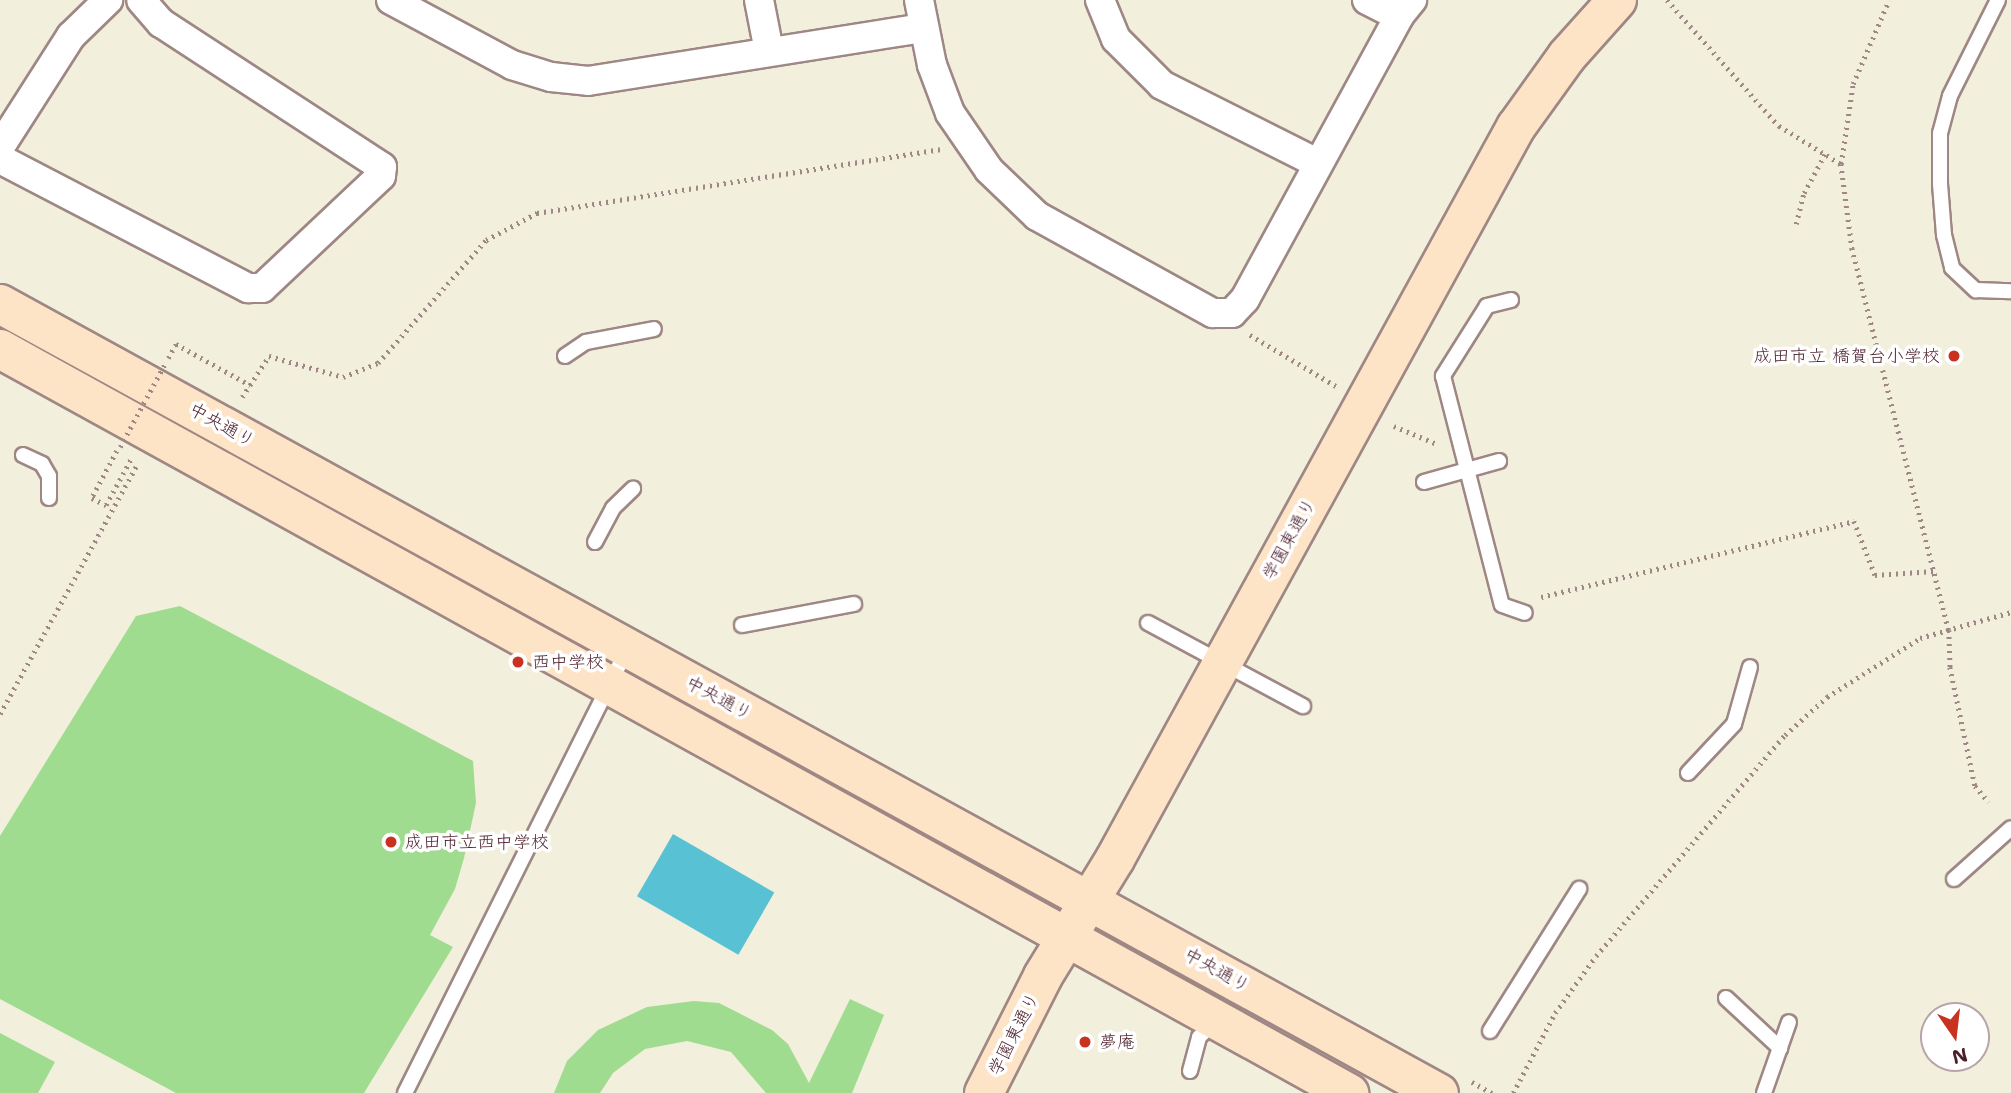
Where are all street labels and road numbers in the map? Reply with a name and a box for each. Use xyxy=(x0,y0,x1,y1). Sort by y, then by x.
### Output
street label: 中央通り xyxy=(185,398,259,452)
street label: 学園東通り xyxy=(1258,494,1320,584)
street label: 中央通り xyxy=(682,672,756,724)
street label: 中央通り xyxy=(1180,943,1254,997)
street label: 学園東通り xyxy=(984,989,1044,1079)

